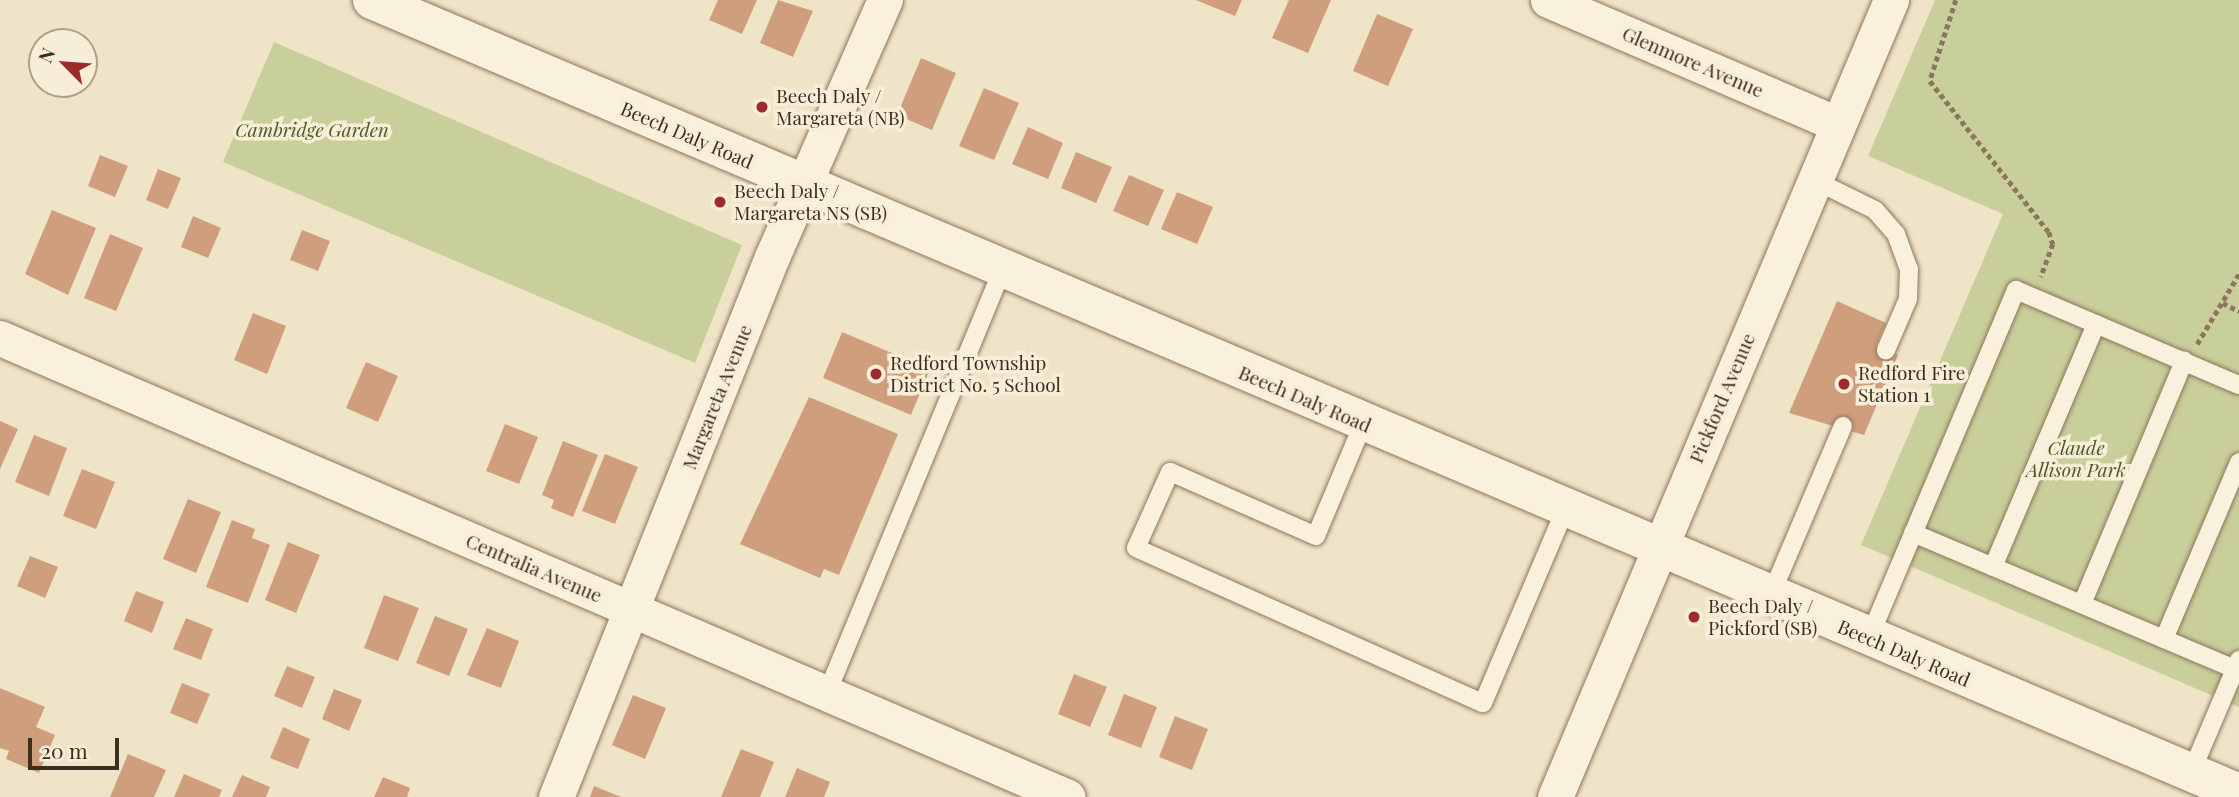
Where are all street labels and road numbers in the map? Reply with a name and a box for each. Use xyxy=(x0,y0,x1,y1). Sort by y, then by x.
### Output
street label: Glenmore Avenue xyxy=(1619,22,1767,102)
street label: Beech Daly Road xyxy=(617,97,757,173)
street label: Margareta Avenue xyxy=(677,321,757,473)
street label: Pickford Avenue xyxy=(1684,329,1760,467)
street label: Beech Daly Road xyxy=(1235,361,1375,437)
street label: Centralia Avenue xyxy=(462,529,606,607)
street label: Beech Daly Road xyxy=(1834,615,1974,691)

